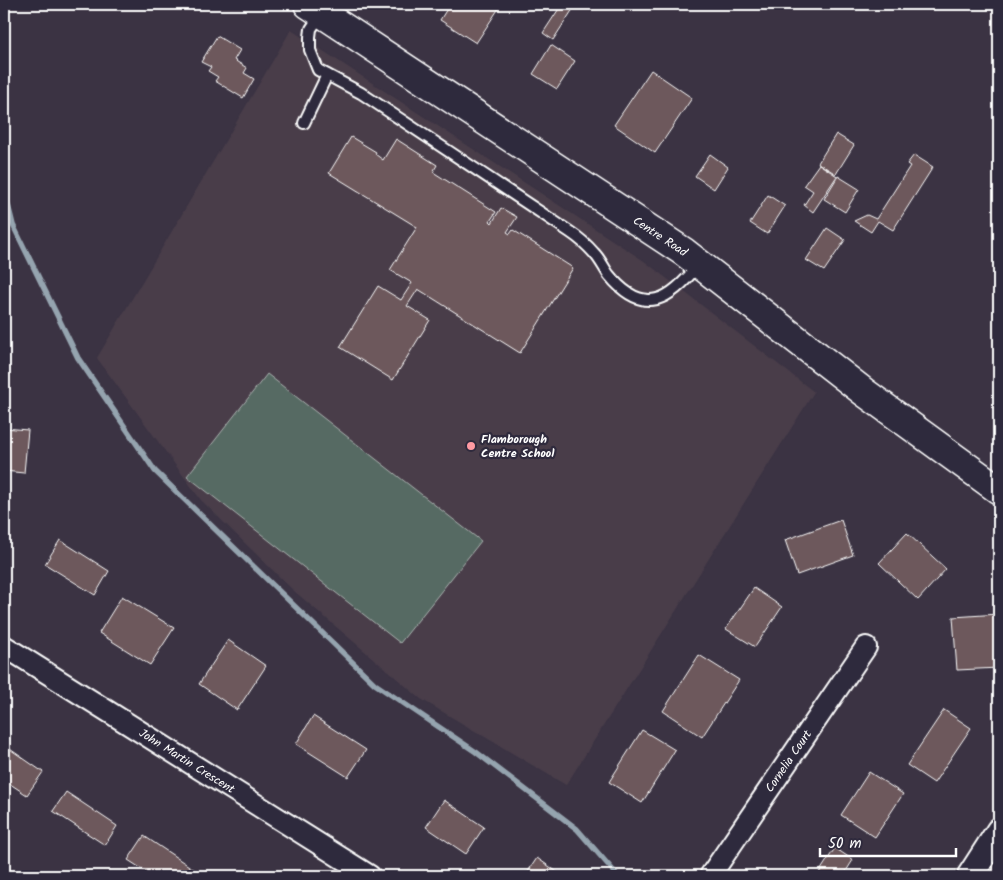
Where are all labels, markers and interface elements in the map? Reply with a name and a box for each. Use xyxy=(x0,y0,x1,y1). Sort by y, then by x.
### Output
street label: Centre Road xyxy=(629,212,692,262)
place label: Flamborough Centre School xyxy=(481,430,555,463)
marker: Flamborough Centre School xyxy=(465,440,477,452)
street label: John Martin Crescent xyxy=(135,724,239,799)
street label: Cornelia Court xyxy=(761,726,817,796)
scale bar xyxy=(820,825,957,857)
text: 50 m xyxy=(828,832,862,856)

